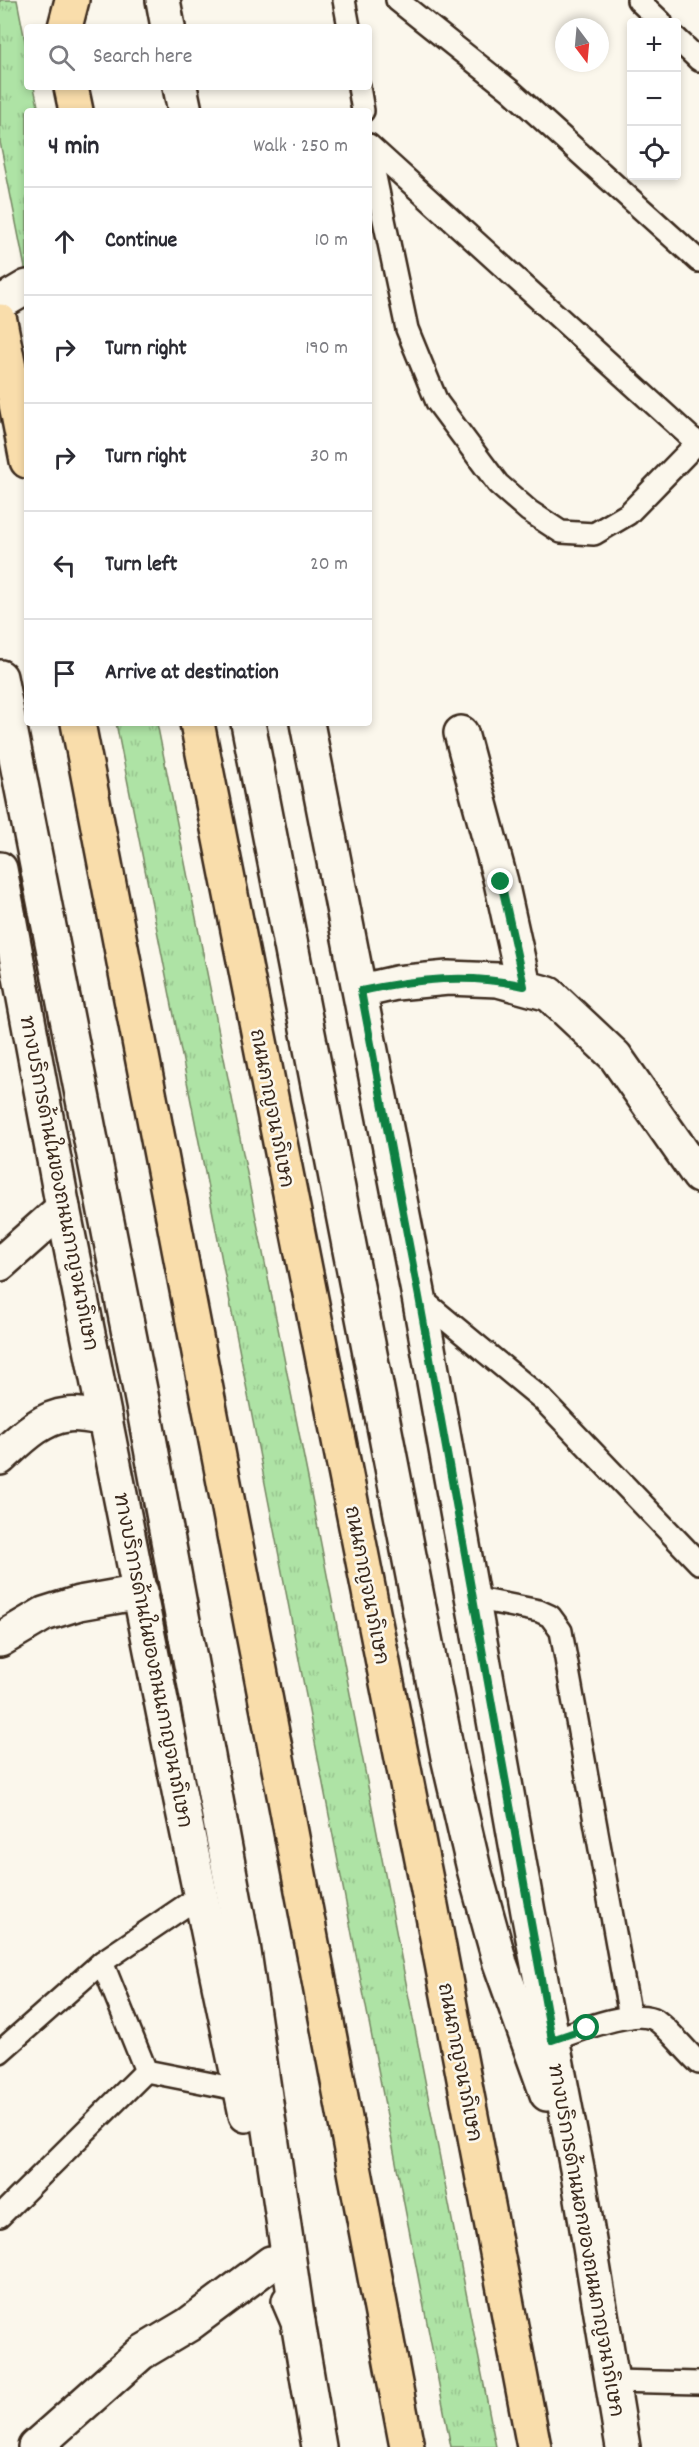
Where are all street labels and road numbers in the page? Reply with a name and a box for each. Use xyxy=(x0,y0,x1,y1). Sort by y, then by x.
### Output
street label: ทางบริการด้านในของถนนกาญจนาภิเษก xyxy=(11,1013,105,1353)
street label: ถนนกาญจนาภิเษก xyxy=(241,1027,300,1190)
street label: ทางบริการด้านในของถนนกาญจนาภิเษก xyxy=(105,1490,199,1830)
street label: ถนนกาญจนาภิเษก xyxy=(336,1504,395,1667)
street label: ถนนกาญจนาภิเษก xyxy=(429,1981,488,2144)
street label: ทางบริการด้านนอกของถนนกาญจนาภิเษก xyxy=(539,2061,631,2419)

